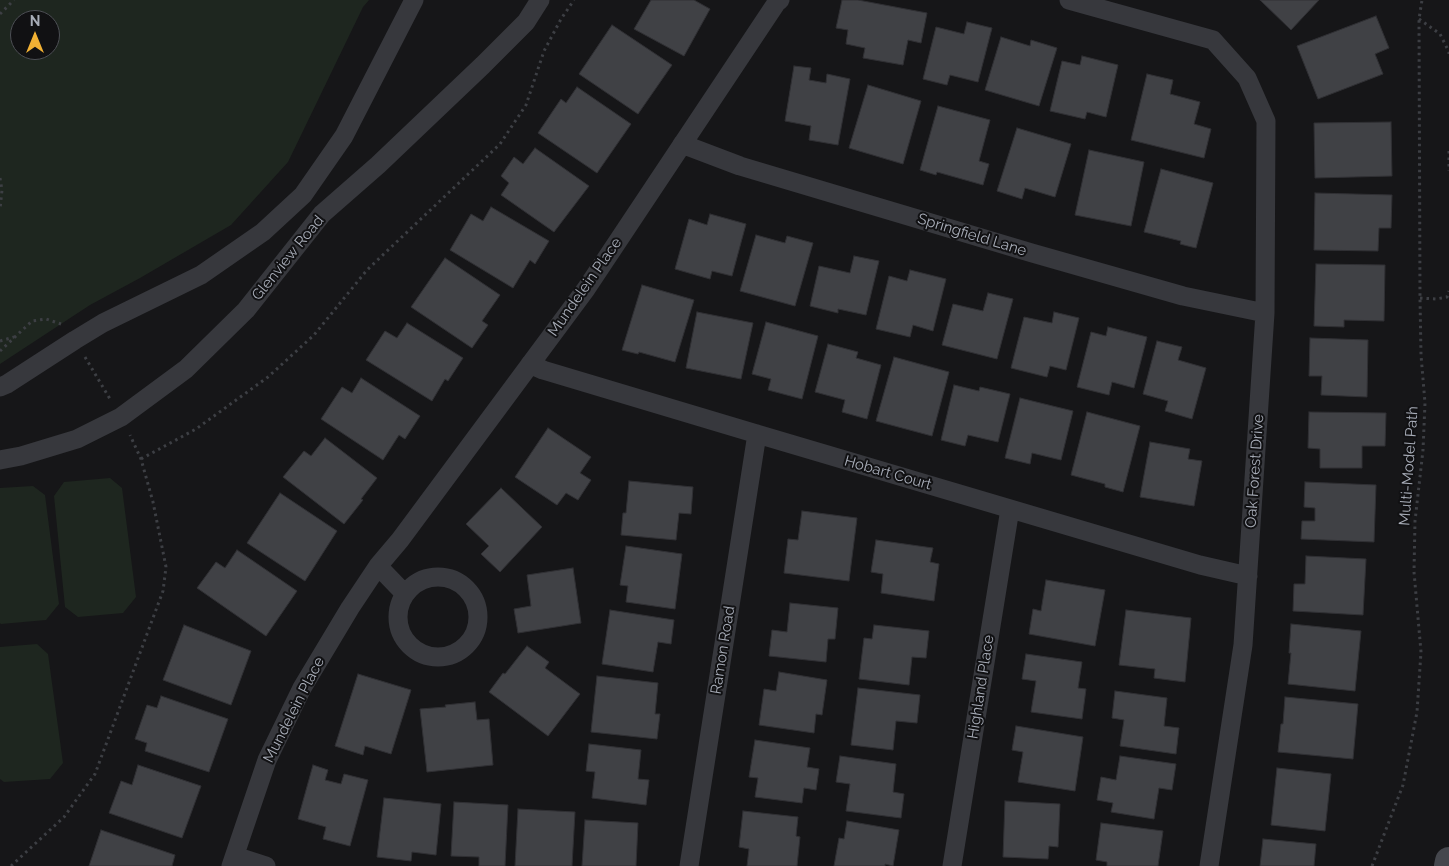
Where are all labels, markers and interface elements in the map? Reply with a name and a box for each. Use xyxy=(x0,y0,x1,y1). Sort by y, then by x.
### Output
north arrow xyxy=(10,10,60,60)
text: N xyxy=(30,13,40,29)
street label: Springfield Lane xyxy=(915,210,1029,260)
street label: Glenview Road xyxy=(248,212,328,304)
street label: Mundelein Place xyxy=(544,234,626,340)
street label: Multi-Model Path xyxy=(1396,406,1422,526)
street label: Oak Forest Drive xyxy=(1242,413,1268,529)
street label: Hobart Court xyxy=(842,452,934,494)
street label: Ramon Road xyxy=(707,605,739,695)
street label: Highland Place xyxy=(964,634,998,740)
street label: Mundelein Place xyxy=(260,654,328,766)

